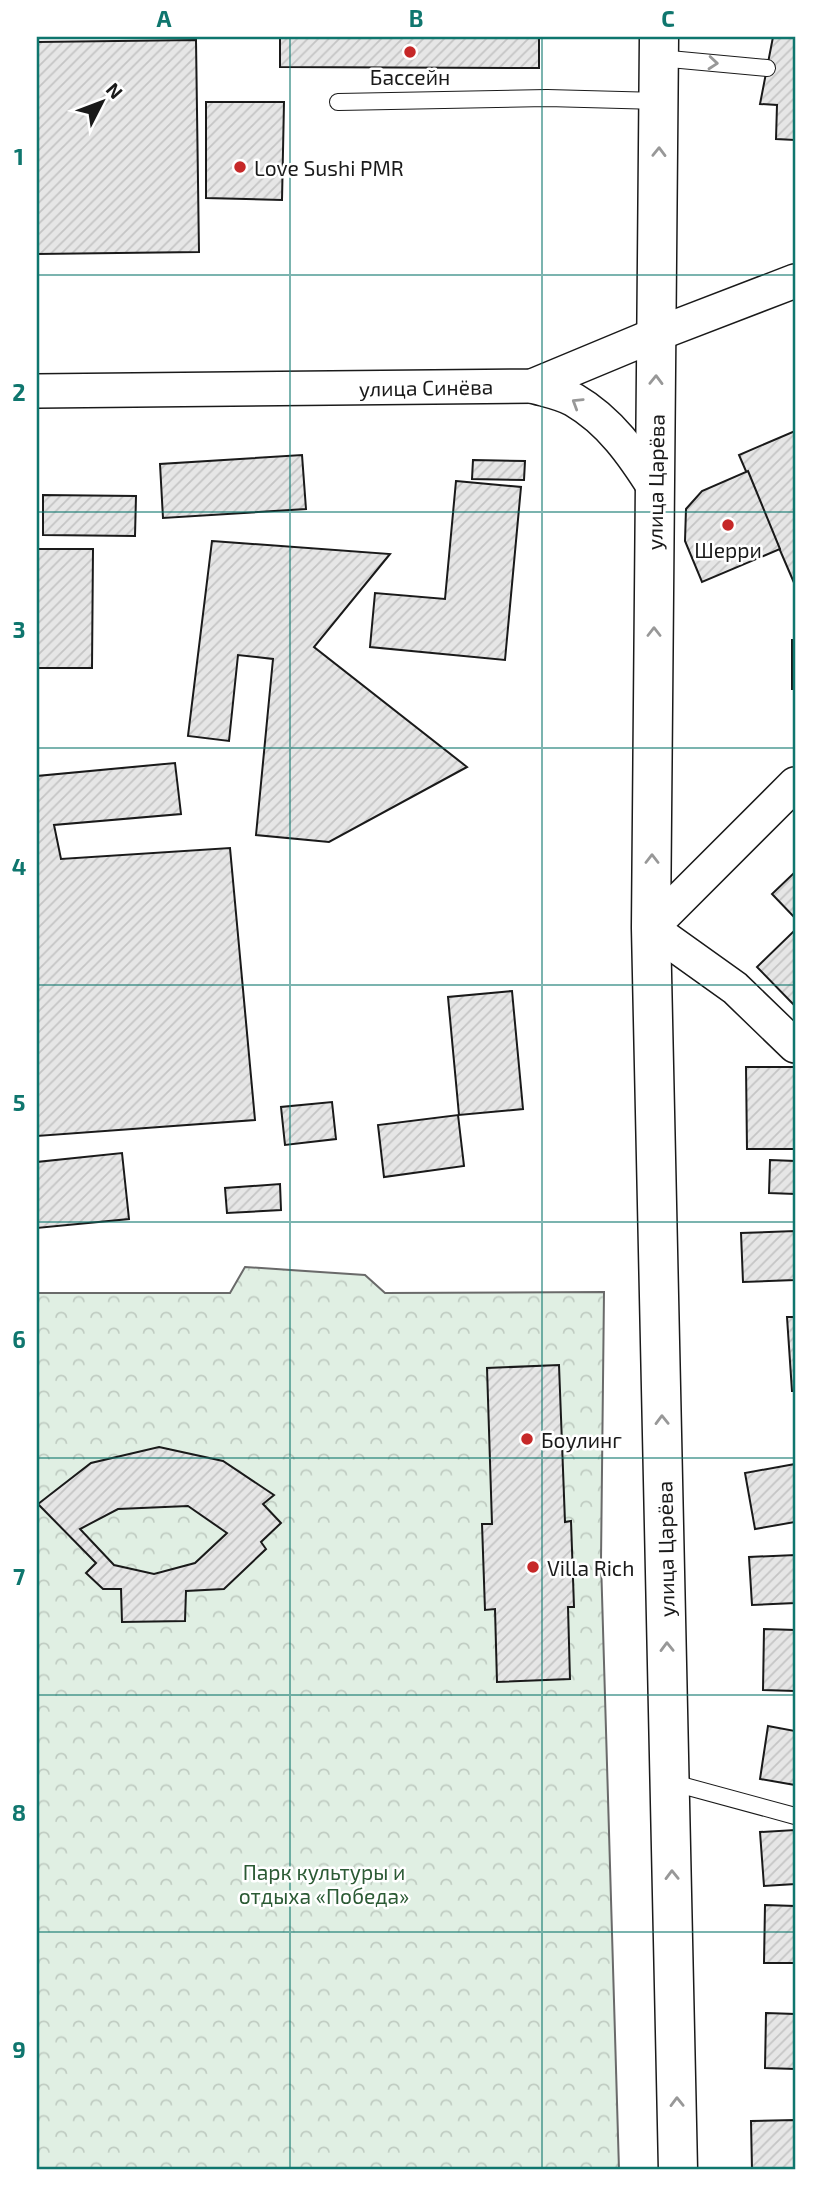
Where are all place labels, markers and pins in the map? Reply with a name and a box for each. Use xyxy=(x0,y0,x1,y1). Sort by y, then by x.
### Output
marker: Бассейн xyxy=(402,44,418,60)
place label: Бассейн xyxy=(370,64,450,89)
place label: Love Sushi PMR xyxy=(254,155,404,180)
marker: Love Sushi PMR xyxy=(232,159,248,175)
marker: Шерри xyxy=(720,517,736,533)
place label: Шерри xyxy=(694,537,762,562)
place label: Боулинг xyxy=(541,1427,622,1453)
marker: Боулинг xyxy=(519,1431,535,1447)
place label: Villa Rich xyxy=(547,1555,634,1580)
marker: Villa Rich xyxy=(525,1559,541,1575)

